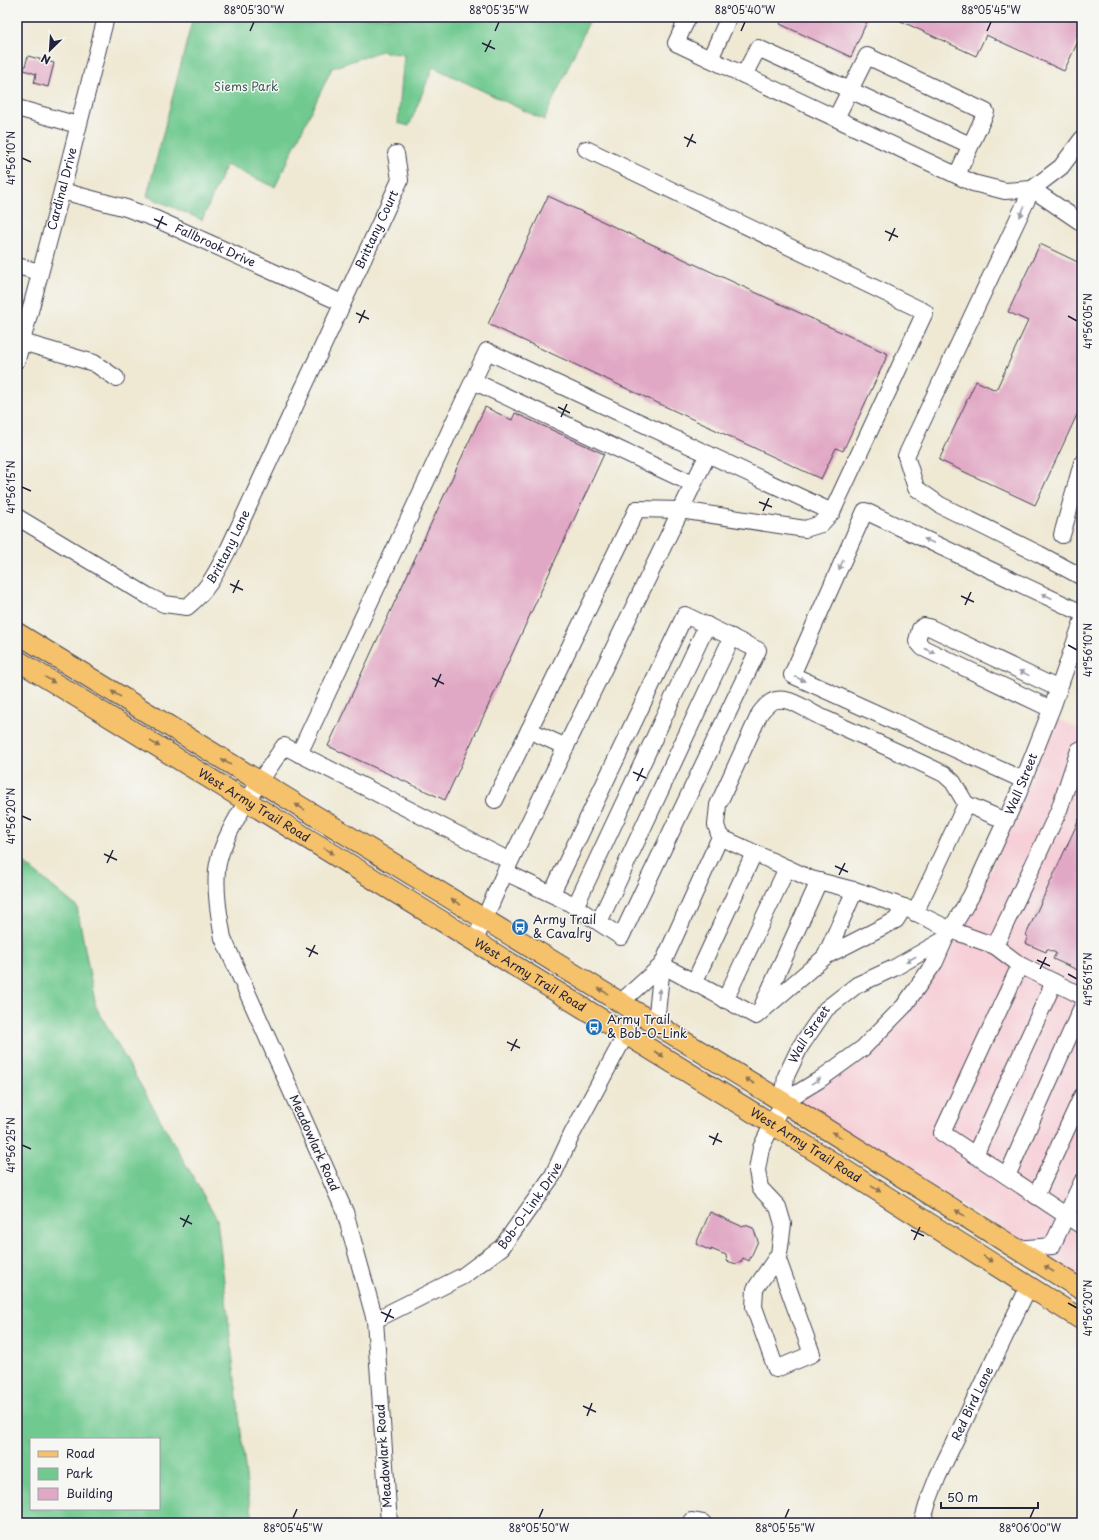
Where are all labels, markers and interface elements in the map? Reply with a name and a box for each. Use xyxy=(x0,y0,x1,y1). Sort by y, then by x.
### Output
text: 88°05'30"W xyxy=(224,2,285,17)
text: 88°05'35"W xyxy=(469,2,530,17)
text: 88°05'40"W xyxy=(715,2,776,17)
text: 88°05'45"W xyxy=(961,2,1021,17)
north arrow xyxy=(30,30,70,70)
text: N xyxy=(38,50,53,69)
park label: Siems Park xyxy=(214,77,278,95)
text: 41°56'10"N xyxy=(3,131,18,185)
street label: Cardinal Drive xyxy=(42,145,81,232)
street label: Brittany Court xyxy=(350,187,402,272)
one-way arrow xyxy=(1019,206,1025,217)
street label: Fallbrook Drive xyxy=(172,219,259,271)
text: 41°56'05"N xyxy=(1080,293,1095,349)
text: 41°56'15"N xyxy=(3,460,18,514)
street label: Brittany Lane xyxy=(201,506,254,587)
one-way arrow xyxy=(923,538,935,544)
one-way arrow xyxy=(838,560,844,571)
one-way arrow xyxy=(1041,593,1052,599)
text: 41°56'10"N xyxy=(1080,623,1095,677)
one-way arrow xyxy=(924,648,936,654)
one-way arrow xyxy=(1018,670,1029,676)
one-way arrow xyxy=(795,676,806,682)
one-way arrow xyxy=(44,677,56,684)
one-way arrow xyxy=(110,690,122,697)
one-way arrow xyxy=(149,741,161,748)
street label: Wall Street xyxy=(1000,750,1041,818)
one-way arrow xyxy=(221,758,231,766)
street label: West Army Trail Road xyxy=(195,763,314,846)
text: 41°56'20"N xyxy=(3,788,18,844)
one-way arrow xyxy=(294,803,306,810)
one-way arrow xyxy=(324,847,334,855)
one-way arrow xyxy=(450,898,462,905)
place label: Army Trail & Cavalry xyxy=(533,910,596,942)
bus stop icon: Army Trail & Cavalry xyxy=(510,917,530,937)
street label: West Army Trail Road xyxy=(471,933,590,1016)
text: 41°56'15"N xyxy=(1080,952,1095,1006)
one-way arrow xyxy=(905,956,917,962)
one-way arrow xyxy=(597,988,609,995)
one-way arrow xyxy=(656,988,662,1000)
street label: Wall Street xyxy=(784,1002,834,1066)
place label: Army Trail & Bob-O-Link xyxy=(607,1010,687,1042)
bus stop icon: Army Trail & Bob-O-Link xyxy=(584,1017,604,1037)
one-way arrow xyxy=(653,1051,665,1058)
one-way arrow xyxy=(744,1078,756,1085)
one-way arrow xyxy=(810,1078,822,1085)
street label: Meadowlark Road xyxy=(286,1091,344,1194)
street label: West Army Trail Road xyxy=(747,1103,865,1186)
text: 41°56'25"N xyxy=(3,1117,18,1173)
one-way arrow xyxy=(831,1132,843,1139)
street label: Bob-O-Link Drive xyxy=(493,1159,566,1253)
one-way arrow xyxy=(870,1185,882,1192)
one-way arrow xyxy=(955,1209,965,1217)
one-way arrow xyxy=(982,1256,994,1263)
one-way arrow xyxy=(1043,1266,1055,1273)
text: 41°56'20"N xyxy=(1080,1280,1095,1336)
street label: Red Bird Lane xyxy=(946,1363,997,1443)
street label: Meadowlark Road xyxy=(370,1404,396,1509)
legend xyxy=(30,1438,160,1510)
text: Road xyxy=(66,1444,95,1462)
text: Park xyxy=(66,1464,93,1482)
text: Building xyxy=(66,1484,113,1502)
scale bar xyxy=(941,1484,1038,1510)
text: 50 m xyxy=(947,1488,978,1506)
text: 88°05'45"W xyxy=(263,1520,323,1535)
text: 88°05'50"W xyxy=(509,1520,570,1535)
text: 88°05'55"W xyxy=(755,1520,816,1535)
text: 88°06'00"W xyxy=(999,1520,1062,1535)

